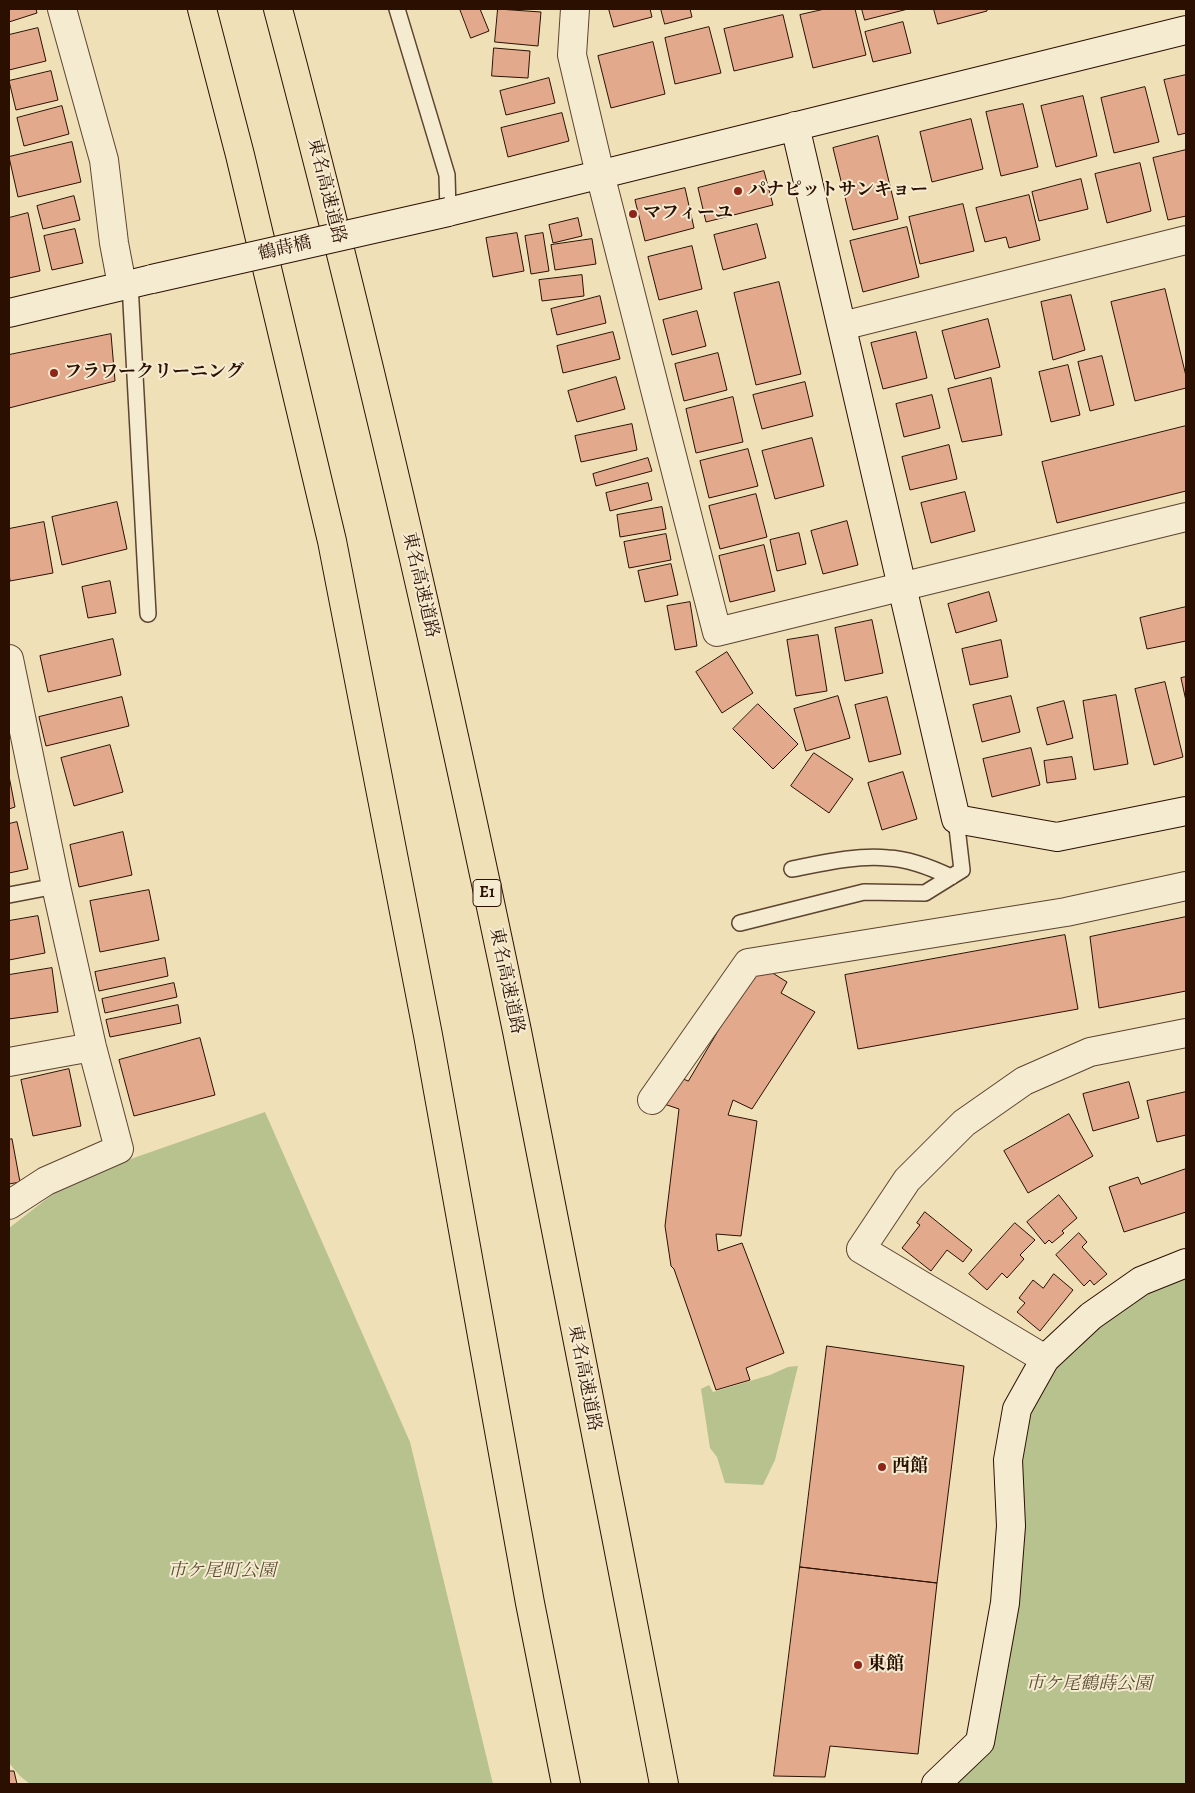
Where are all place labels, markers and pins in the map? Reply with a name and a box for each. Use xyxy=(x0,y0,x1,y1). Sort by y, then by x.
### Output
place label: パナピットサンキョー xyxy=(748,180,928,202)
marker: パナピットサンキョー xyxy=(732,185,744,197)
place label: マフィーユ xyxy=(643,203,733,225)
marker: マフィーユ xyxy=(627,208,639,220)
place label: フラワークリーニング xyxy=(64,362,244,384)
marker: フラワークリーニング xyxy=(48,367,60,379)
place label: 西館 xyxy=(892,1456,928,1478)
marker: 西館 xyxy=(876,1461,888,1473)
place label: 東館 xyxy=(868,1654,904,1676)
marker: 東館 xyxy=(852,1659,864,1671)

